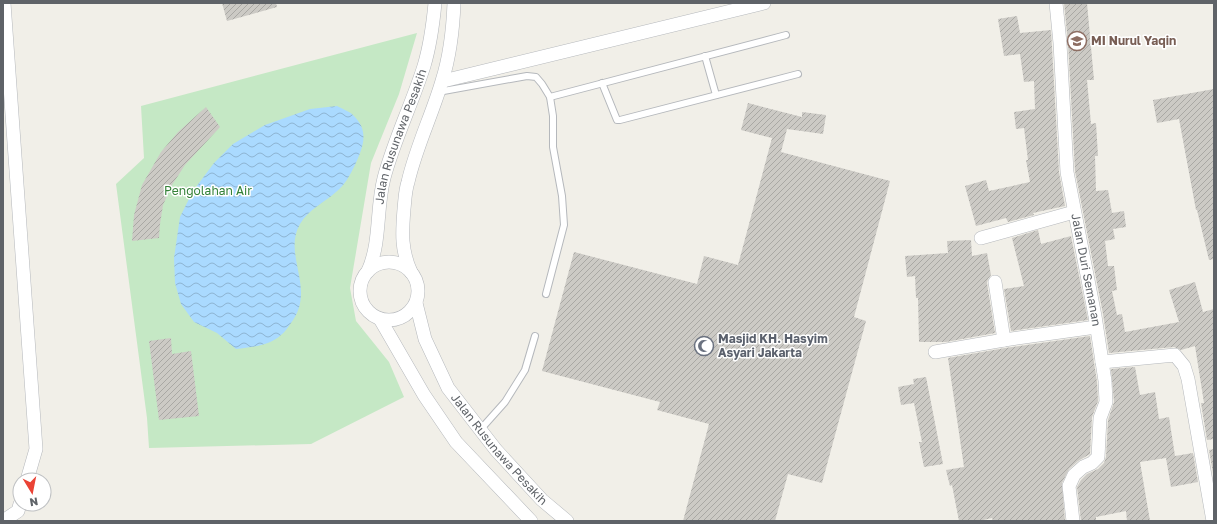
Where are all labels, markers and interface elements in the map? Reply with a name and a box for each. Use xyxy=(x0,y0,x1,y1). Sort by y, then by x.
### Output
school or university icon: MI Nurul Yaqin xyxy=(1066,30,1088,52)
place label: MI Nurul Yaqin xyxy=(1091,33,1176,48)
street label: Jalan Rusunawa Pesakih xyxy=(372,67,430,205)
park label: Pengolahan Air xyxy=(164,183,252,198)
street label: Jalan Duri Semanan xyxy=(1068,212,1104,327)
place label: Masjid KH. Hasyim Asyari Jakarta xyxy=(718,331,828,360)
mosque icon: Masjid KH. Hasyim Asyari Jakarta xyxy=(693,335,715,357)
street label: Jalan Rusunawa Pesakih xyxy=(448,390,550,508)
north arrow xyxy=(12,472,52,512)
text: N xyxy=(29,495,39,509)

